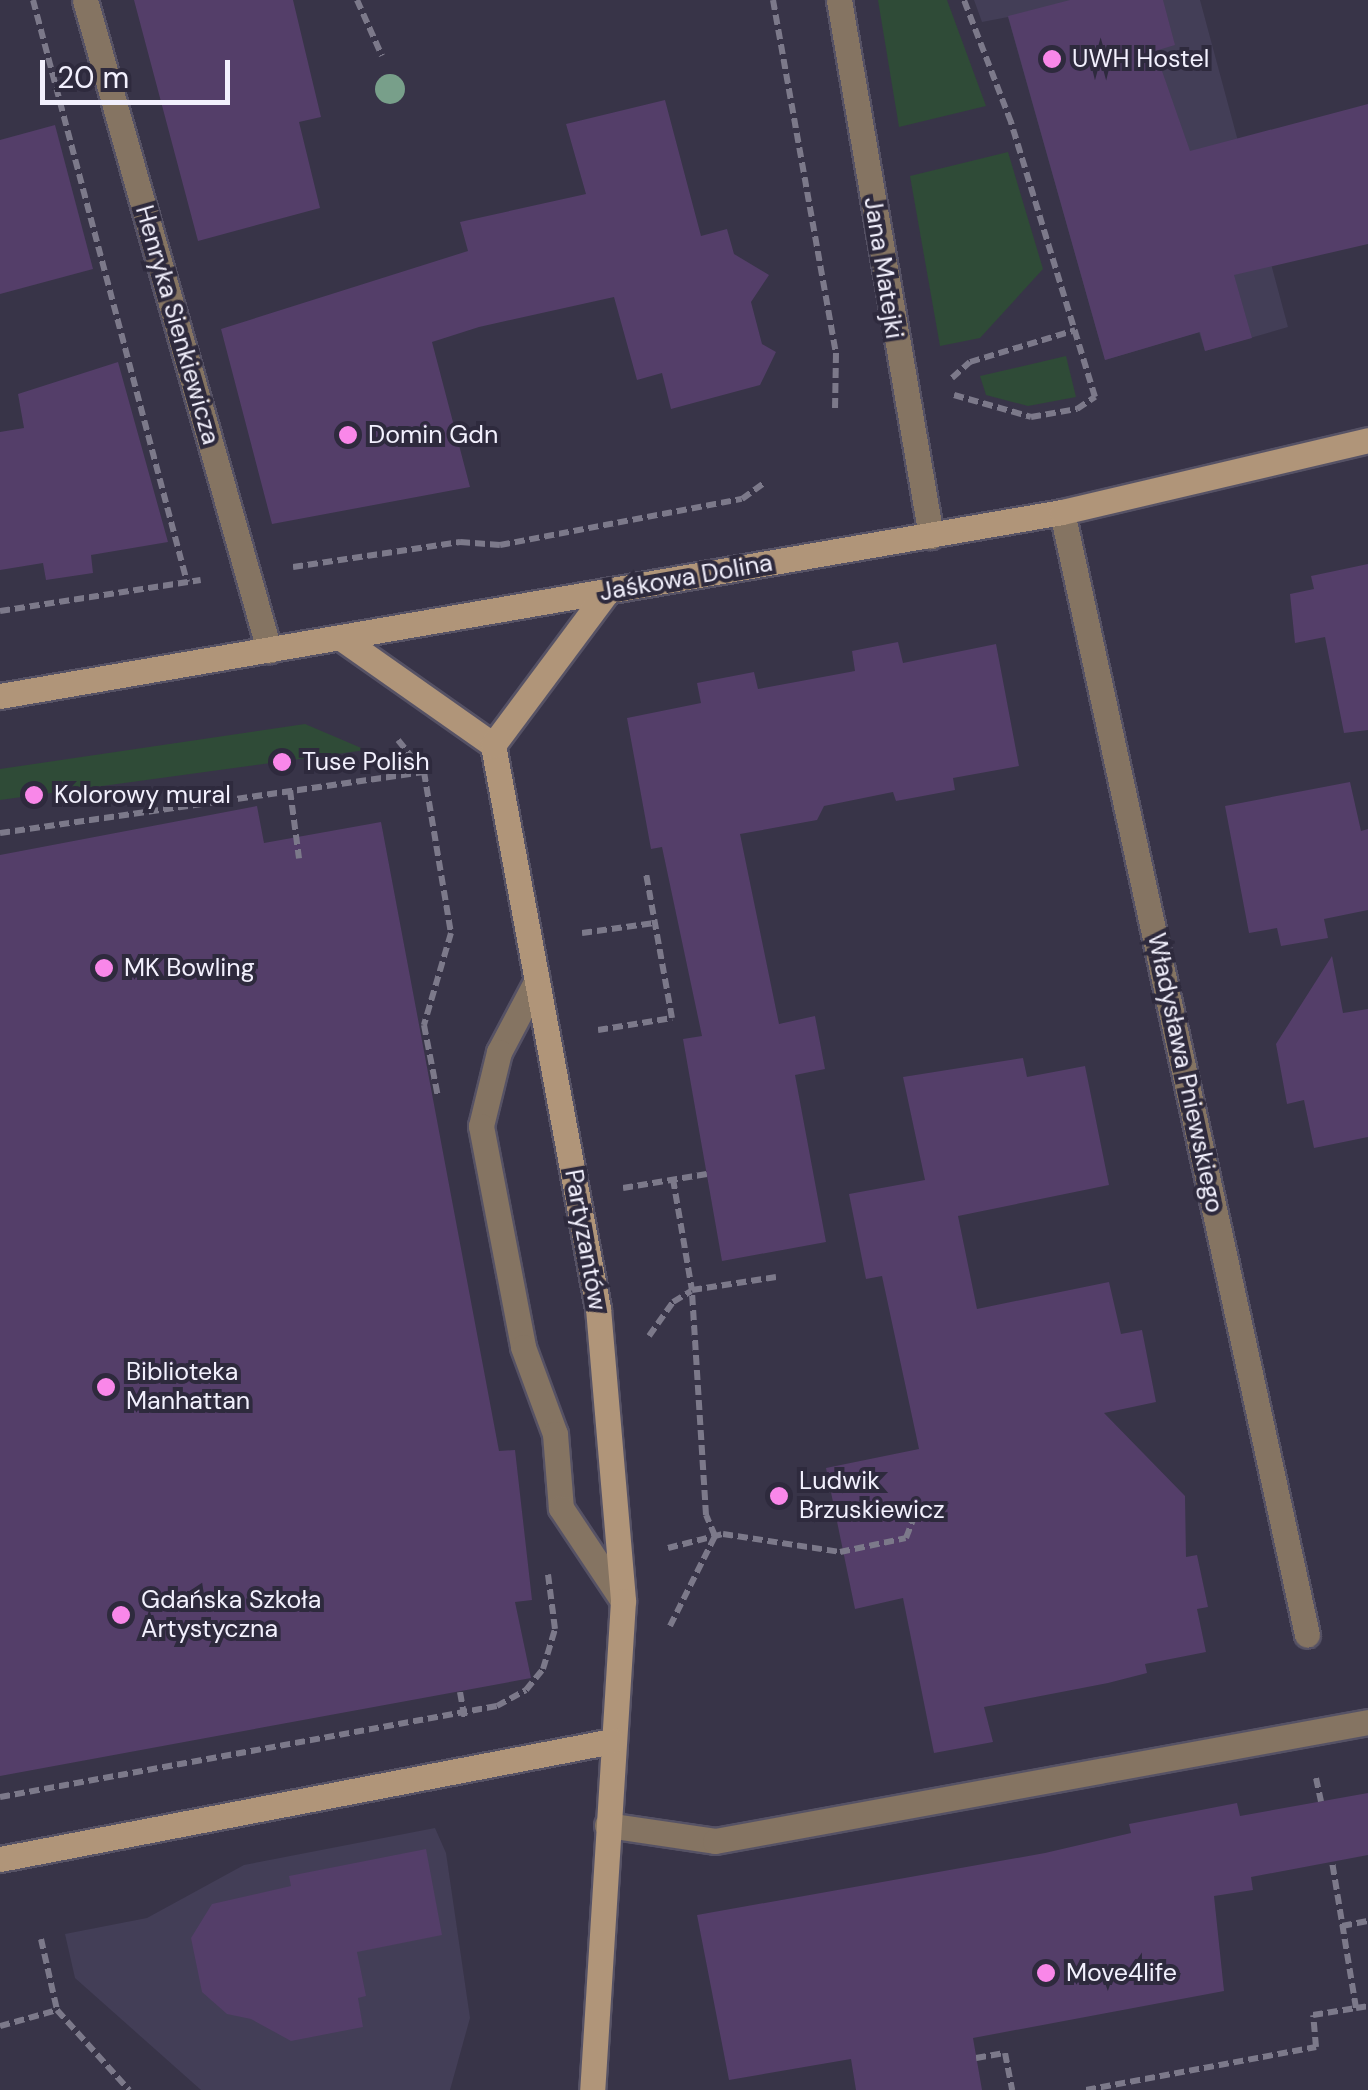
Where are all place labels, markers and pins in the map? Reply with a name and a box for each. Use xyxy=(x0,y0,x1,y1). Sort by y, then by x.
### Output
place label: UWH Hostel xyxy=(1072,44,1209,74)
marker: UWH Hostel xyxy=(1041,48,1063,70)
place label: Domin Gdn xyxy=(368,420,498,450)
marker: Domin Gdn xyxy=(337,424,359,446)
place label: Tuse Polish xyxy=(302,747,430,777)
marker: Tuse Polish xyxy=(271,751,293,773)
place label: Kolorowy mural xyxy=(54,780,231,810)
marker: Kolorowy mural xyxy=(23,784,45,806)
place label: MK Bowling xyxy=(124,953,255,983)
marker: MK Bowling xyxy=(93,957,115,979)
place label: Biblioteka Manhattan xyxy=(126,1358,250,1417)
marker: Biblioteka Manhattan xyxy=(95,1376,117,1398)
place label: Ludwik Brzuskiewicz xyxy=(799,1467,945,1526)
marker: Ludwik Brzuskiewicz xyxy=(768,1485,790,1507)
place label: Gdańska Szkoła Artystyczna xyxy=(141,1586,321,1645)
marker: Gdańska Szkoła Artystyczna xyxy=(110,1604,132,1626)
place label: Move4life xyxy=(1066,1958,1177,1988)
marker: Move4life xyxy=(1035,1962,1057,1984)

